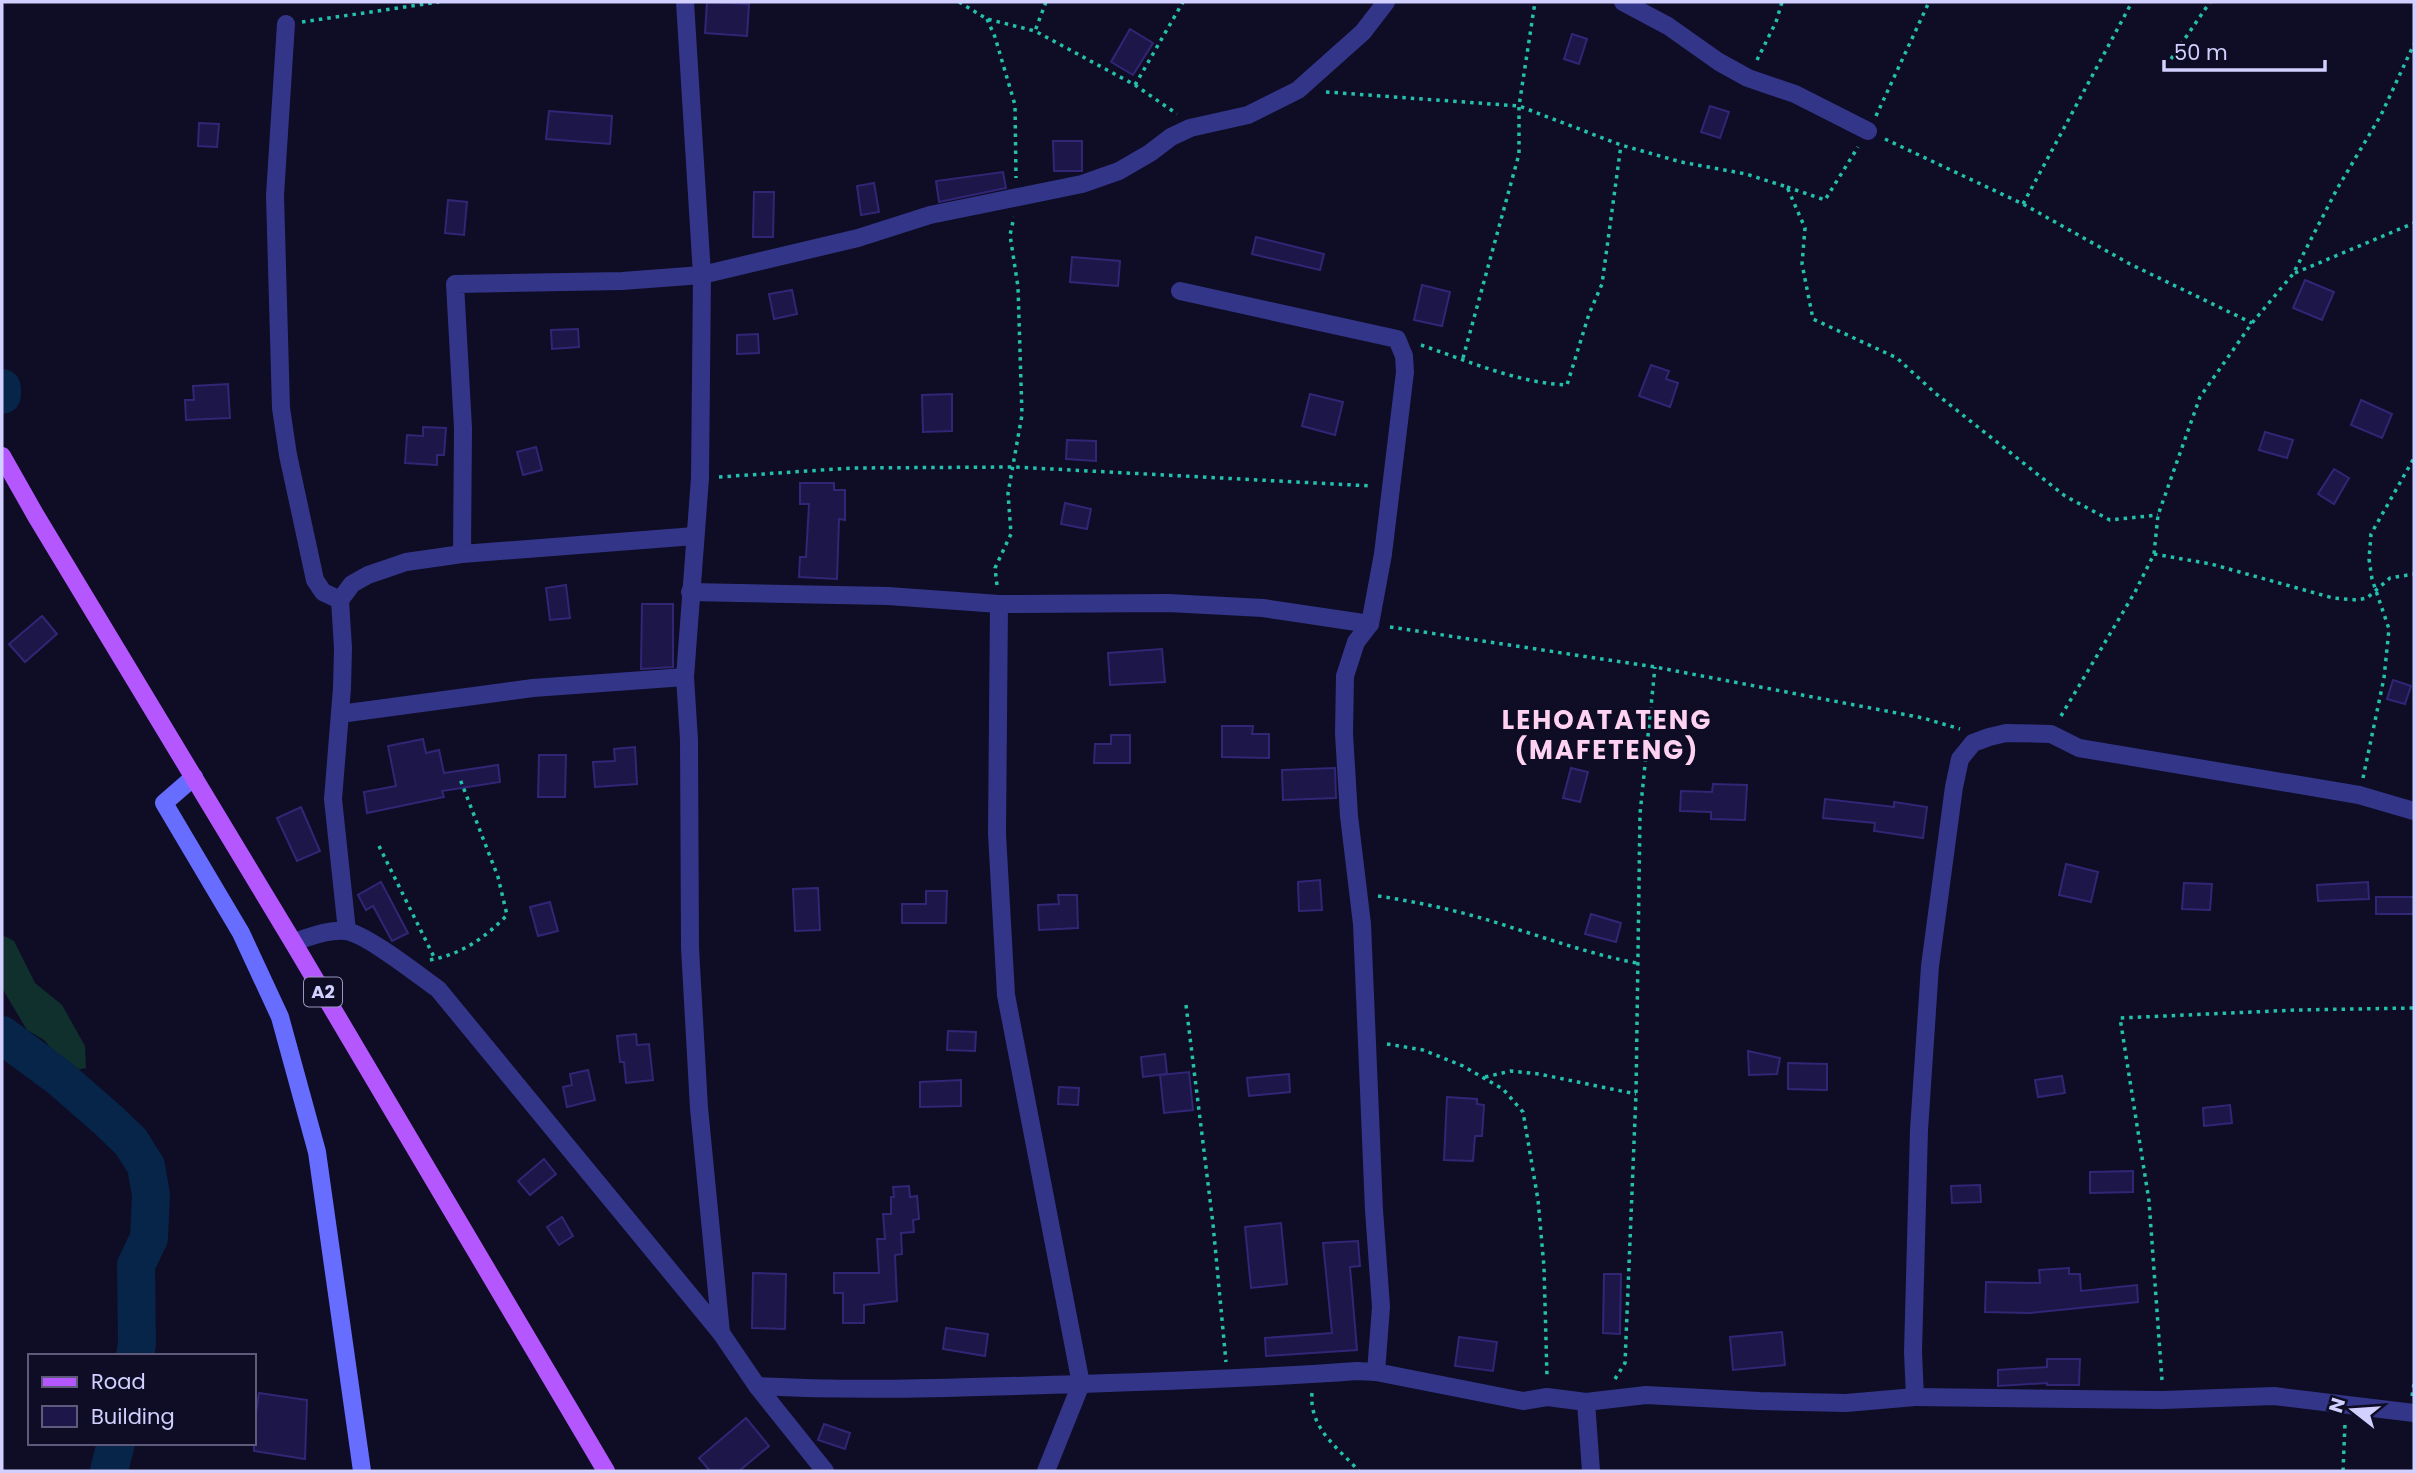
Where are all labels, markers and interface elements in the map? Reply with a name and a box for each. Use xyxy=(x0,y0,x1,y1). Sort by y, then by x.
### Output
scale bar xyxy=(2164,28,2325,72)
text: 50 m xyxy=(2174,38,2228,67)
district label: LEHOATATENG (MAFETENG) xyxy=(1502,702,1712,768)
road number: A2 xyxy=(304,978,342,1007)
legend xyxy=(28,1354,256,1445)
text: Road xyxy=(91,1367,146,1396)
north arrow xyxy=(2318,1375,2388,1445)
text: N xyxy=(2322,1394,2352,1416)
text: Building xyxy=(91,1402,175,1431)

